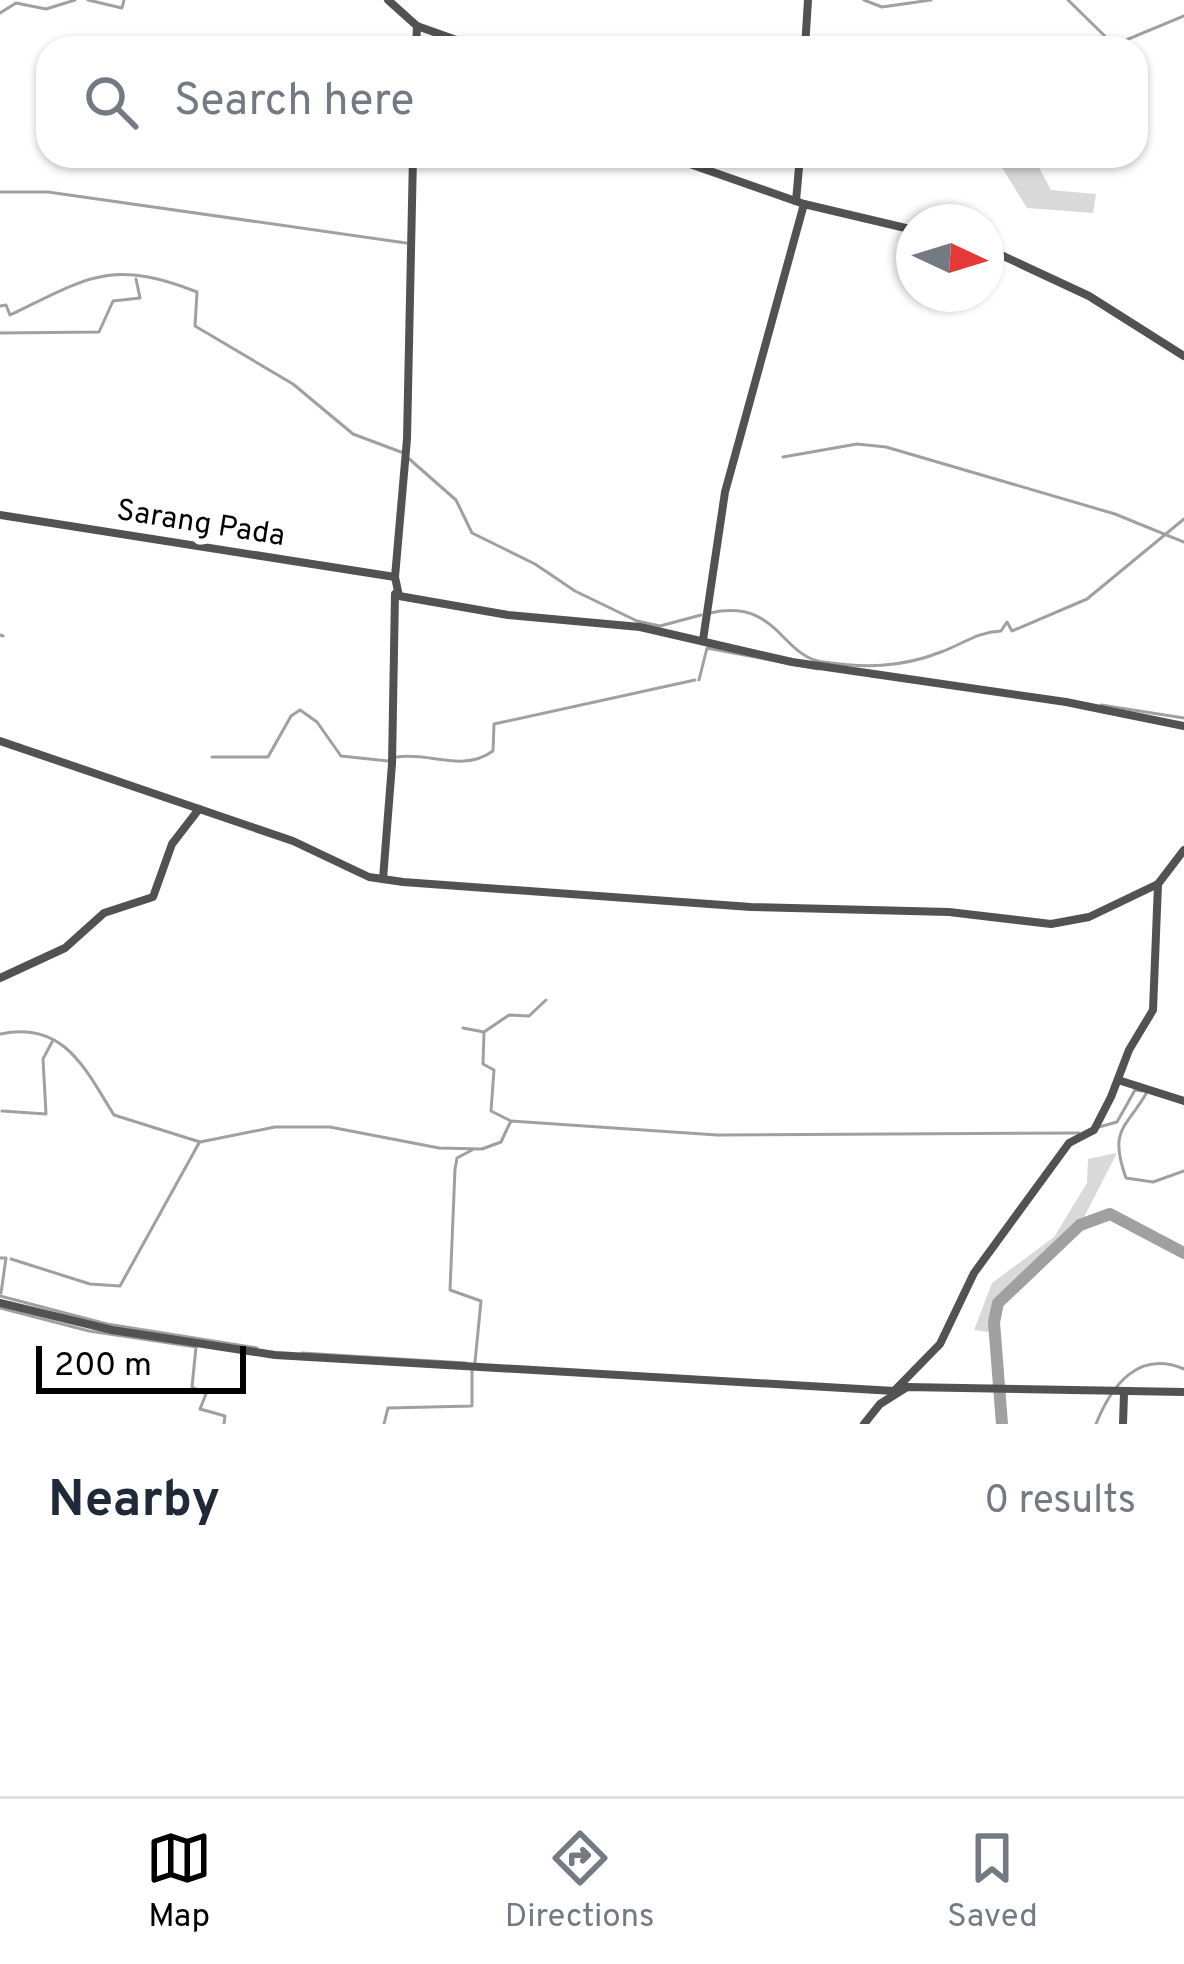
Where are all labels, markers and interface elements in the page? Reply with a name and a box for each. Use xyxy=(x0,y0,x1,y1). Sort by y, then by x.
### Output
search box xyxy=(36,36,1148,168)
icon: search xyxy=(78,69,144,135)
text: Search here xyxy=(174,74,414,131)
north arrow xyxy=(896,204,1004,312)
street label: Sarang Pada xyxy=(114,493,287,556)
scale bar xyxy=(36,1340,246,1393)
text: 200 m xyxy=(54,1346,152,1388)
text: Nearby xyxy=(48,1470,220,1535)
text: 0 results xyxy=(984,1478,1136,1527)
tab: Map xyxy=(146,1825,212,1939)
tab: Directions xyxy=(505,1825,655,1939)
tab: Saved xyxy=(947,1825,1038,1939)

